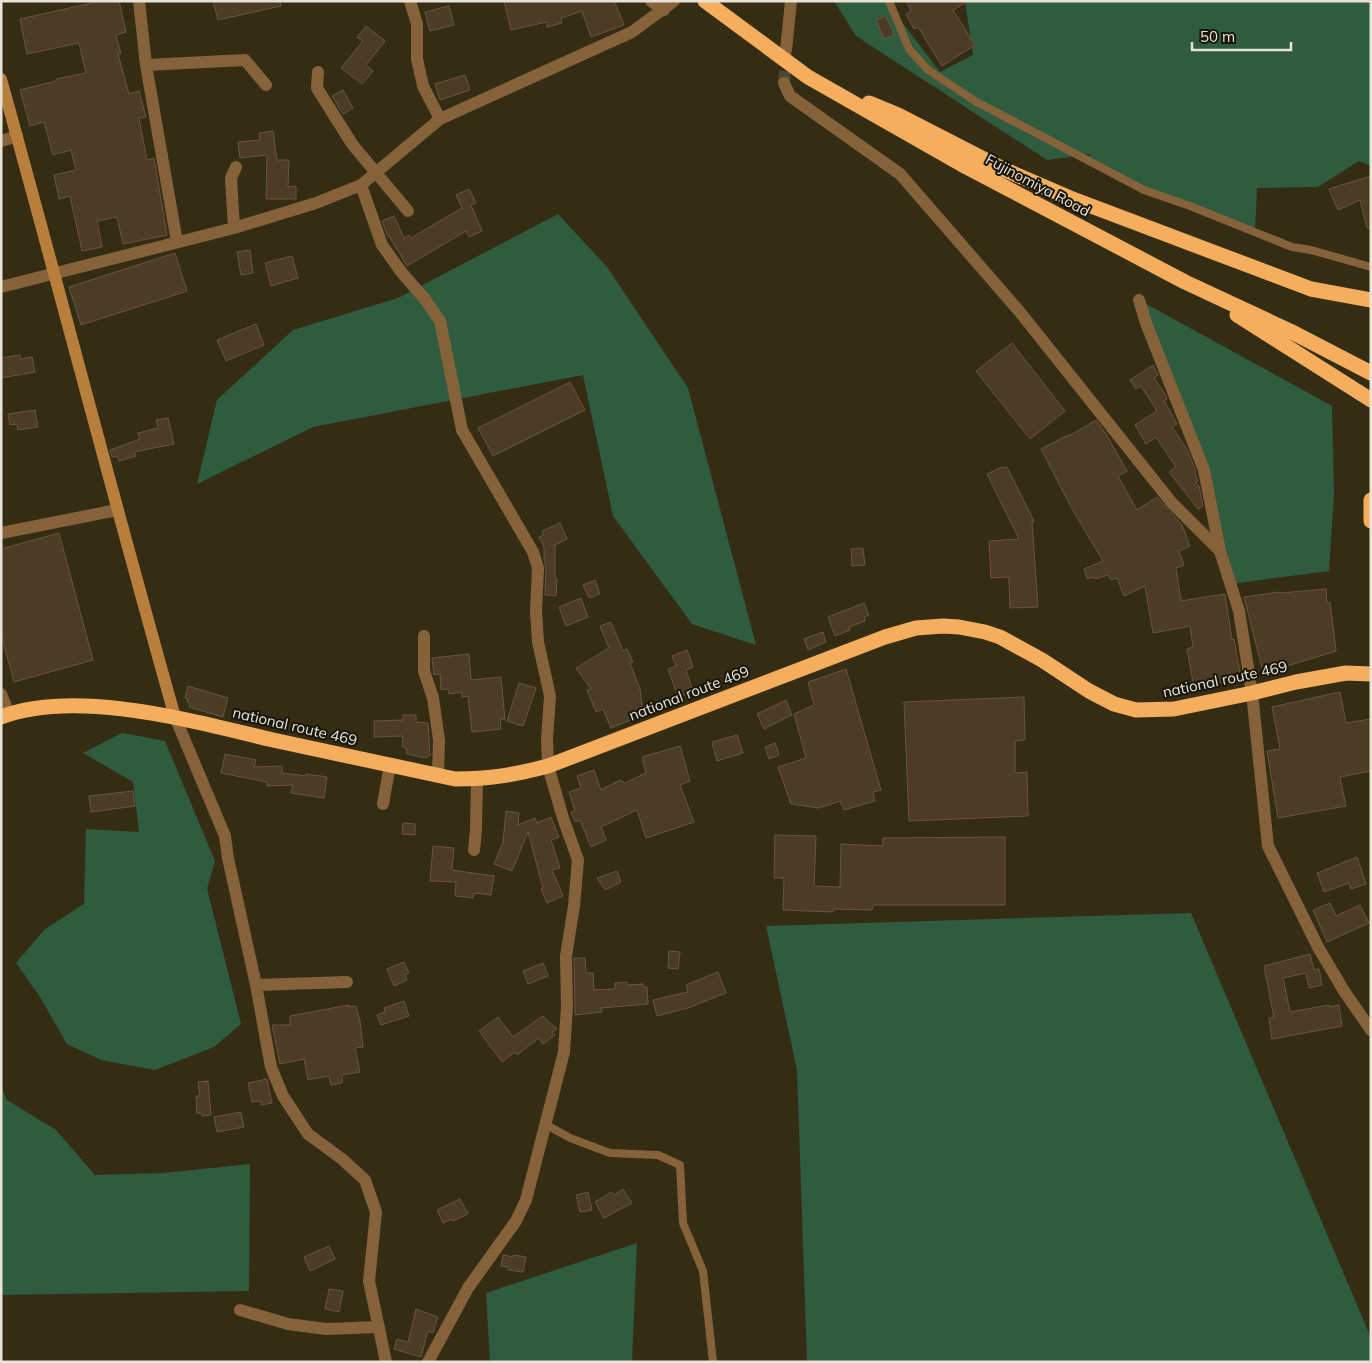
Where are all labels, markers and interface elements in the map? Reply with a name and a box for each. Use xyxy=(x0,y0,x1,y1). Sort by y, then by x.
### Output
scale bar xyxy=(1192,20,1291,52)
text: 50 m xyxy=(1200,27,1235,46)
street label: Fujinomiya Road xyxy=(982,149,1094,221)
street label: national route 469 xyxy=(1161,656,1289,702)
street label: national route 469 xyxy=(626,661,752,725)
street label: national route 469 xyxy=(231,702,359,750)

